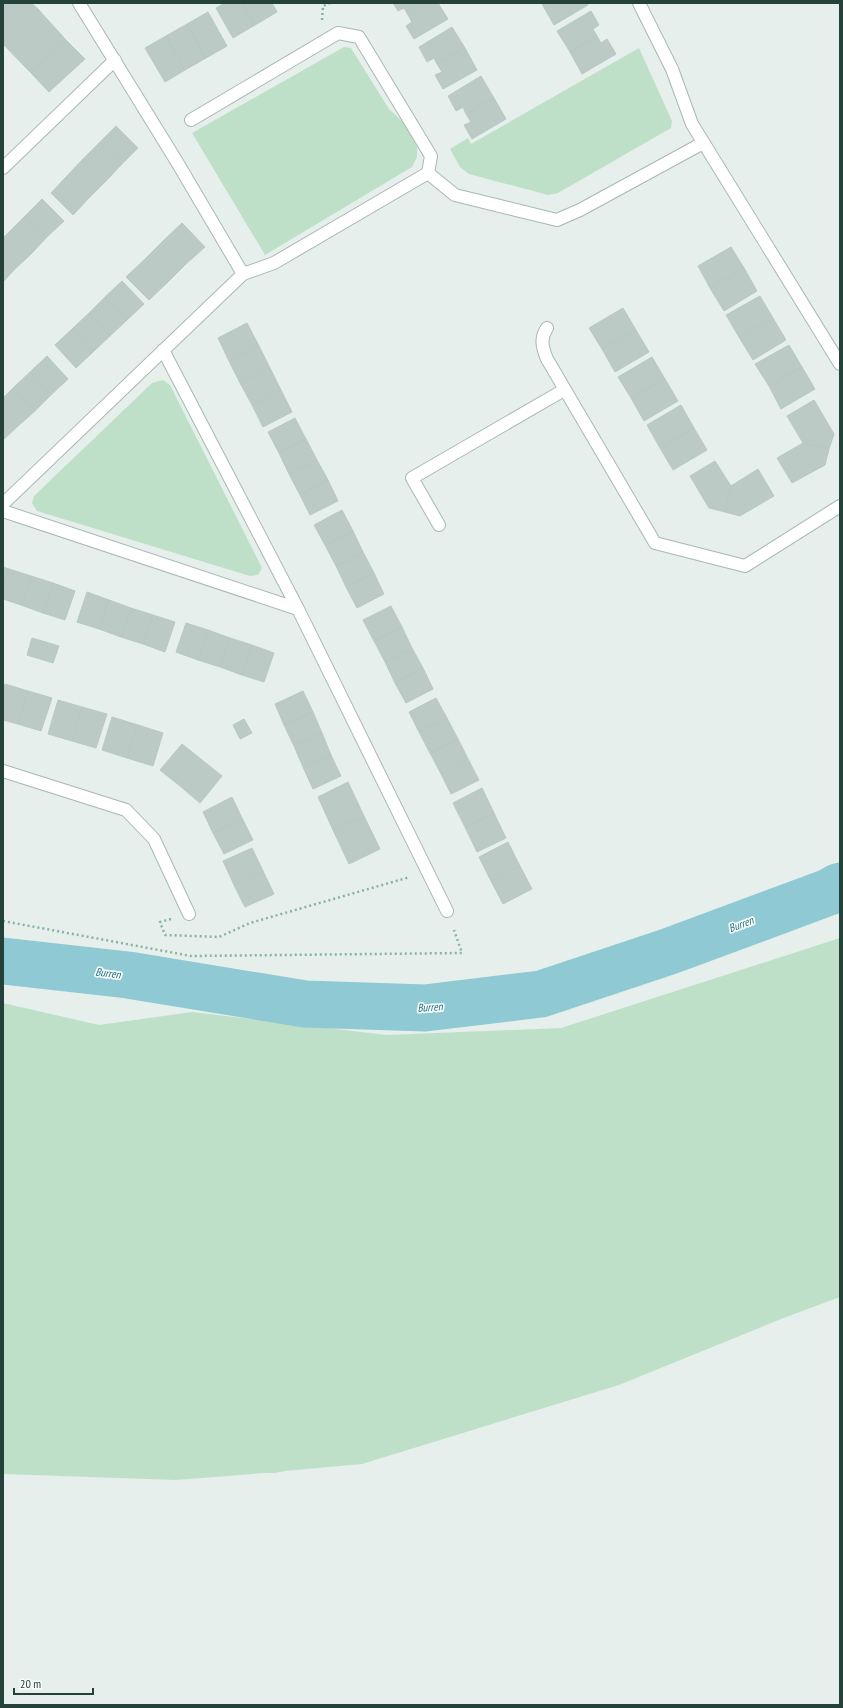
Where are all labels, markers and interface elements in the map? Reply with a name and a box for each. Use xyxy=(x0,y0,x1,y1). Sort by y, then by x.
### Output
water label: Burren xyxy=(727,913,756,935)
water label: Burren xyxy=(95,965,123,982)
water label: Burren xyxy=(417,999,444,1015)
scale bar xyxy=(14,1670,93,1696)
text: 20 m xyxy=(20,1676,41,1691)

